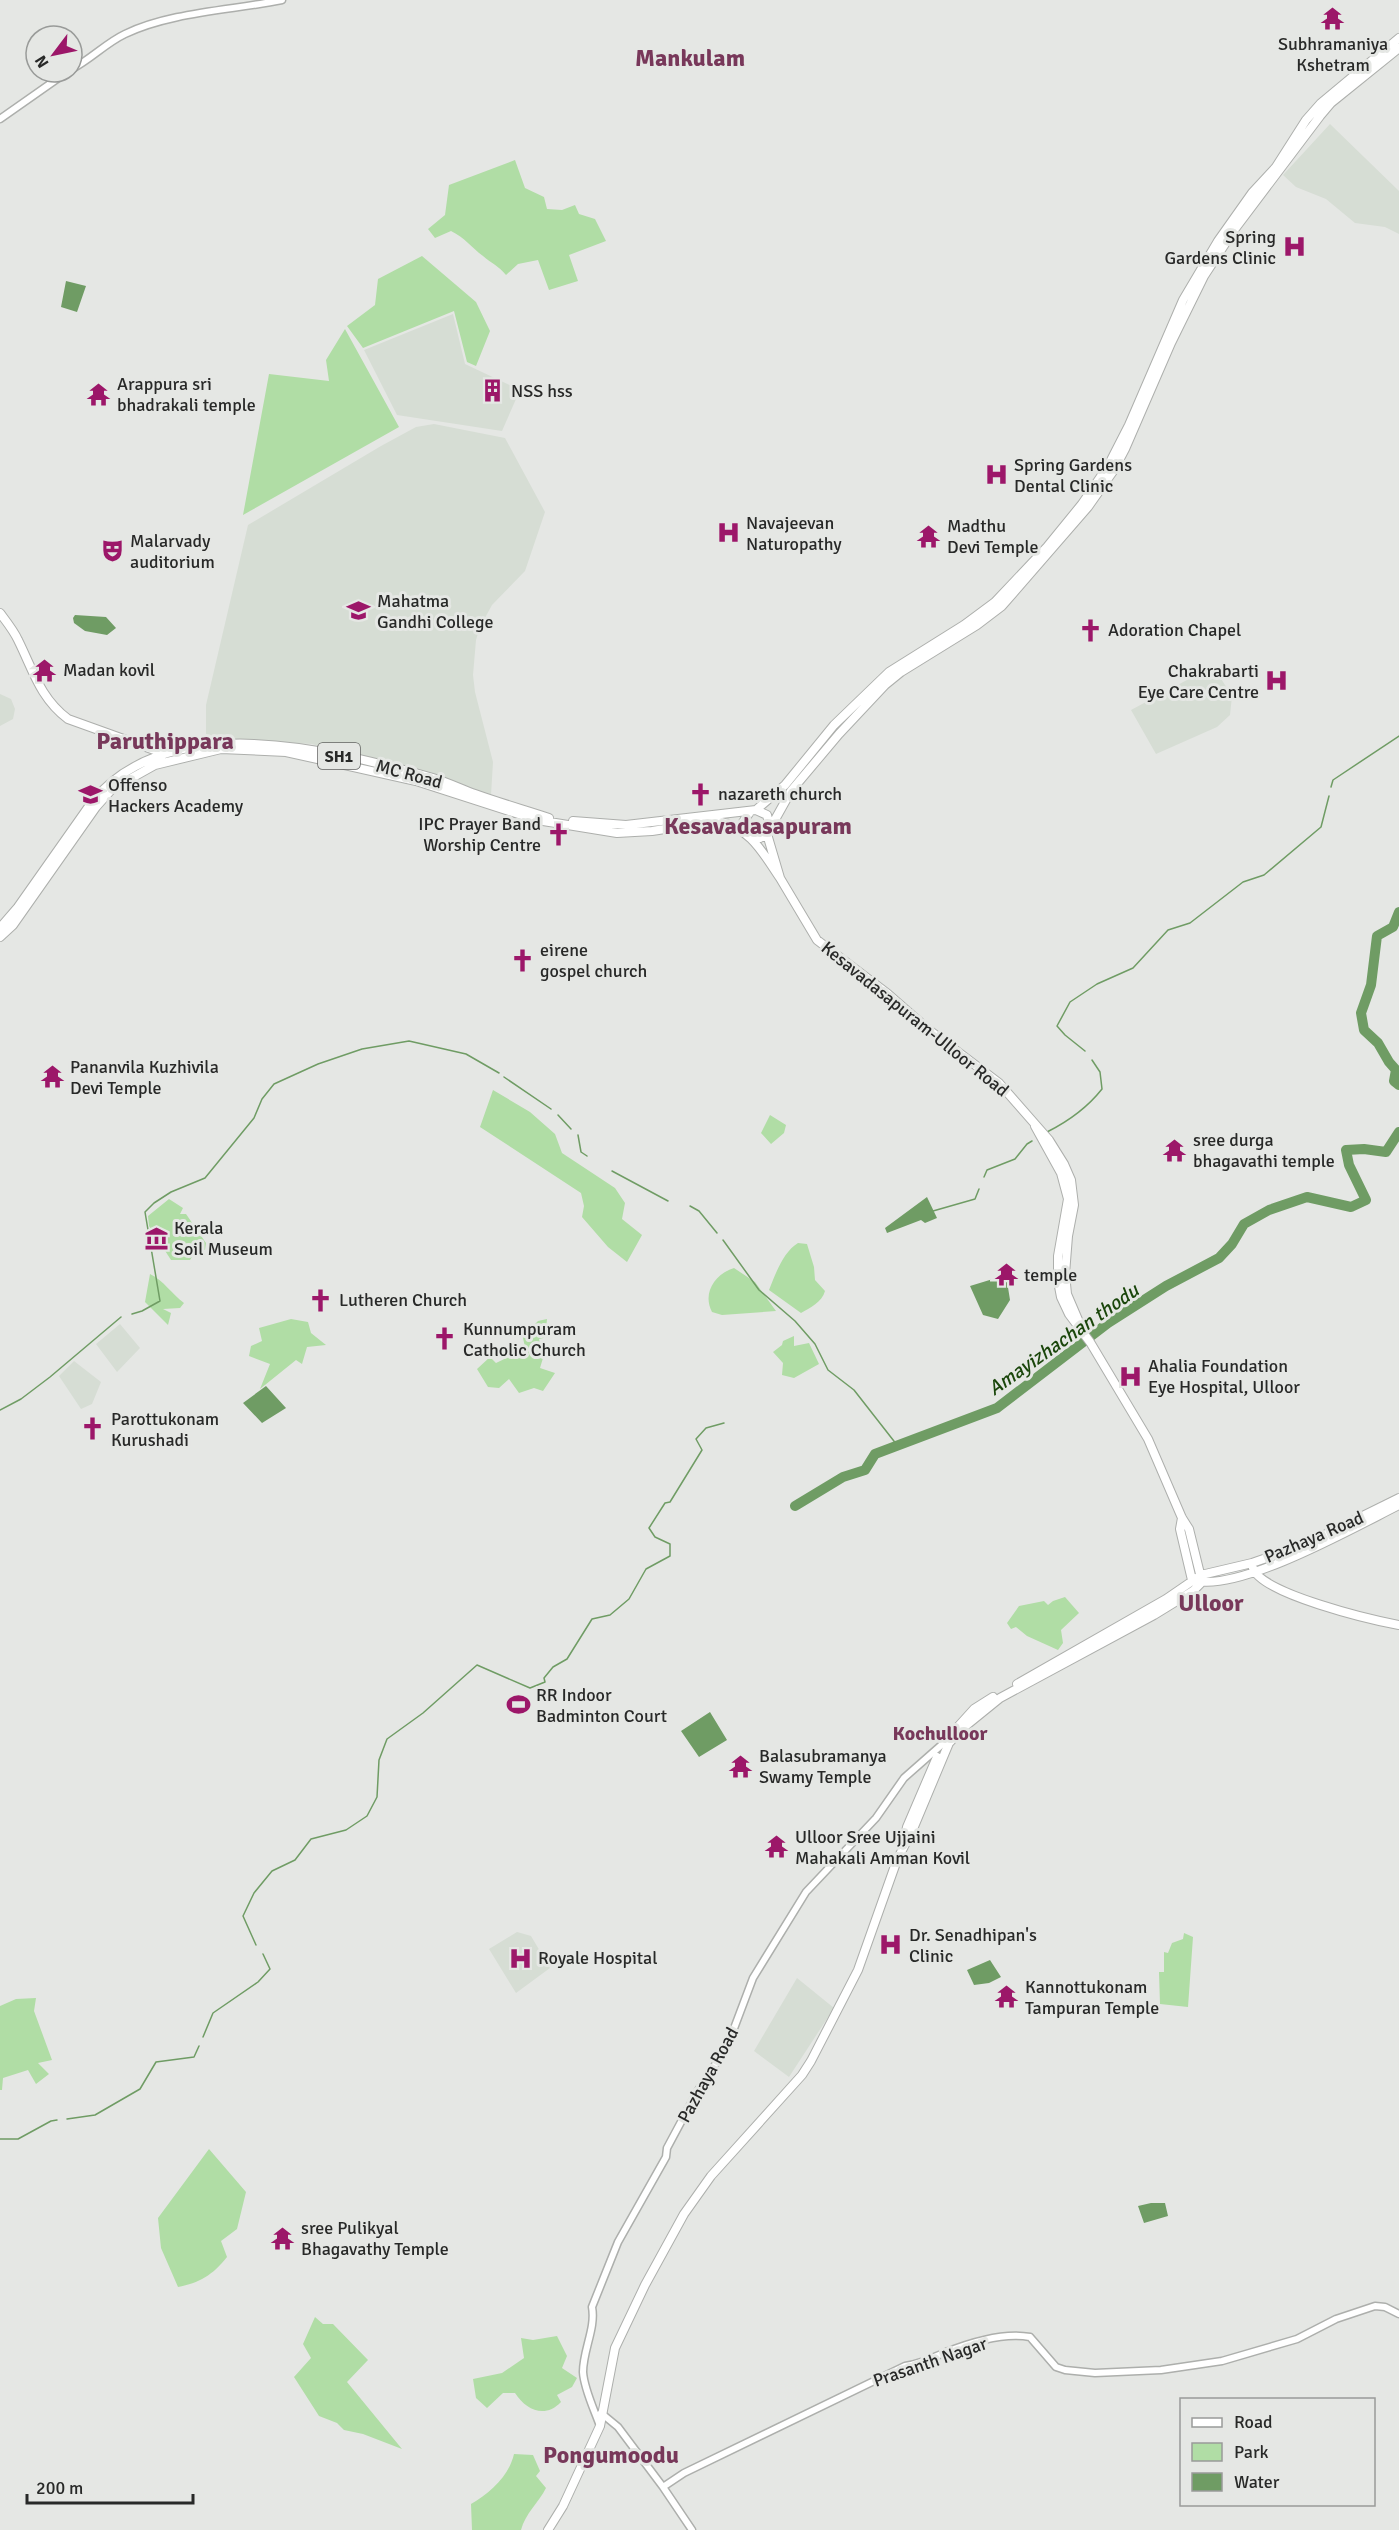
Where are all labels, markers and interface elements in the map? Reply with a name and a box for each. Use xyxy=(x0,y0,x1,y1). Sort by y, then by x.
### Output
temple icon: Subhramaniya Kshetram xyxy=(1320,5,1346,31)
north arrow xyxy=(24,24,84,84)
place label: Subhramaniya Kshetram xyxy=(1278,33,1388,76)
district label: Mankulam xyxy=(635,43,745,73)
text: N xyxy=(31,51,54,71)
place label: Spring Gardens Clinic xyxy=(1165,226,1276,269)
hospital icon: Spring Gardens Clinic xyxy=(1281,234,1307,260)
place label: Arappura sri bhadrakali temple xyxy=(117,373,256,416)
building icon: NSS hss xyxy=(480,378,506,404)
place label: NSS hss xyxy=(511,380,573,402)
temple icon: Arappura sri bhadrakali temple xyxy=(86,381,112,407)
place label: Spring Gardens Dental Clinic xyxy=(1014,454,1132,497)
hospital icon: Spring Gardens Dental Clinic xyxy=(983,462,1009,488)
place label: Navajeevan Naturopathy xyxy=(746,512,842,555)
place label: Madthu Devi Temple xyxy=(947,515,1039,558)
hospital icon: Navajeevan Naturopathy xyxy=(715,520,741,546)
temple icon: Madthu Devi Temple xyxy=(916,523,942,549)
place label: Malarvady auditorium xyxy=(130,530,215,573)
theatre icon: Malarvady auditorium xyxy=(99,538,125,564)
place label: Mahatma Gandhi College xyxy=(377,590,494,633)
school or university icon: Mahatma Gandhi College xyxy=(346,598,372,624)
church icon: Adoration Chapel xyxy=(1077,617,1103,643)
place label: Adoration Chapel xyxy=(1108,619,1241,641)
temple icon: Madan kovil xyxy=(32,657,58,683)
place label: Madan kovil xyxy=(63,659,155,681)
place label: Chakrabarti Eye Care Centre xyxy=(1138,660,1259,703)
hospital icon: Chakrabarti Eye Care Centre xyxy=(1264,668,1290,694)
district label: Paruthippara xyxy=(96,726,234,756)
road number: SH1 xyxy=(318,743,360,769)
street label: MC Road xyxy=(373,755,445,793)
place label: Offenso Hackers Academy xyxy=(108,774,244,817)
church icon: nazareth church xyxy=(687,781,713,807)
school or university icon: Offenso Hackers Academy xyxy=(77,782,103,808)
place label: nazareth church xyxy=(718,783,842,805)
district label: Kesavadasapuram xyxy=(664,811,852,841)
place label: IPC Prayer Band Worship Centre xyxy=(418,813,541,856)
church icon: IPC Prayer Band Worship Centre xyxy=(546,821,572,847)
street label: Kesavadasapuram-Ulloor Road xyxy=(817,937,1013,1101)
place label: eirene gospel church xyxy=(540,939,647,982)
church icon: eirene gospel church xyxy=(509,947,535,973)
place label: Pananvila Kuzhivila Devi Temple xyxy=(70,1056,219,1099)
temple icon: Pananvila Kuzhivila Devi Temple xyxy=(39,1064,65,1090)
place label: sree durga bhagavathi temple xyxy=(1193,1129,1335,1172)
temple icon: sree durga bhagavathi temple xyxy=(1162,1137,1188,1163)
place label: Kerala Soil Museum xyxy=(174,1217,273,1260)
museum icon: Kerala Soil Museum xyxy=(143,1225,169,1251)
temple icon: temple xyxy=(993,1262,1019,1288)
place label: temple xyxy=(1024,1264,1077,1286)
water label: Amayizhachan thodu xyxy=(983,1277,1144,1401)
church icon: Lutheren Church xyxy=(308,1287,334,1313)
place label: Lutheren Church xyxy=(339,1289,467,1311)
place label: Kunnumpuram Catholic Church xyxy=(463,1318,586,1361)
church icon: Kunnumpuram Catholic Church xyxy=(432,1326,458,1352)
place label: Ahalia Foundation Eye Hospital, Ulloor xyxy=(1148,1355,1300,1398)
hospital icon: Ahalia Foundation Eye Hospital, Ulloor xyxy=(1117,1363,1143,1389)
place label: Parottukonam Kurushadi xyxy=(111,1408,219,1451)
church icon: Parottukonam Kurushadi xyxy=(80,1416,106,1442)
street label: Pazhaya Road xyxy=(1261,1506,1367,1568)
district label: Ulloor xyxy=(1178,1588,1244,1618)
place label: RR Indoor Badminton Court xyxy=(536,1684,667,1727)
sports icon: RR Indoor Badminton Court xyxy=(505,1692,531,1718)
district label: Kochulloor xyxy=(893,1721,988,1746)
place label: Balasubramanya Swamy Temple xyxy=(759,1745,887,1788)
temple icon: Balasubramanya Swamy Temple xyxy=(728,1753,754,1779)
place label: Ulloor Sree Ujjaini Mahakali Amman Kovil xyxy=(795,1826,970,1869)
temple icon: Ulloor Sree Ujjaini Mahakali Amman Kovil xyxy=(764,1834,790,1860)
place label: Dr. Senadhipan's Clinic xyxy=(909,1924,1037,1967)
hospital icon: Dr. Senadhipan's Clinic xyxy=(878,1932,904,1958)
hospital icon: Royale Hospital xyxy=(507,1945,533,1971)
place label: Royale Hospital xyxy=(538,1947,657,1969)
place label: Kannottukonam Tampuran Temple xyxy=(1025,1976,1159,2019)
temple icon: Kannottukonam Tampuran Temple xyxy=(994,1984,1020,2010)
street label: Pazhaya Road xyxy=(673,2024,743,2126)
place label: sree Pulikyal Bhagavathy Temple xyxy=(301,2217,449,2260)
temple icon: sree Pulikyal Bhagavathy Temple xyxy=(270,2225,296,2251)
street label: Prasanth Nagar xyxy=(870,2332,990,2392)
legend xyxy=(1180,2398,1375,2506)
text: Road xyxy=(1234,2411,1273,2433)
district label: Pongumoodu xyxy=(543,2440,679,2470)
text: Park xyxy=(1234,2441,1269,2463)
scale bar xyxy=(27,2467,194,2505)
text: Water xyxy=(1234,2471,1280,2493)
text: 200 m xyxy=(36,2477,83,2499)

